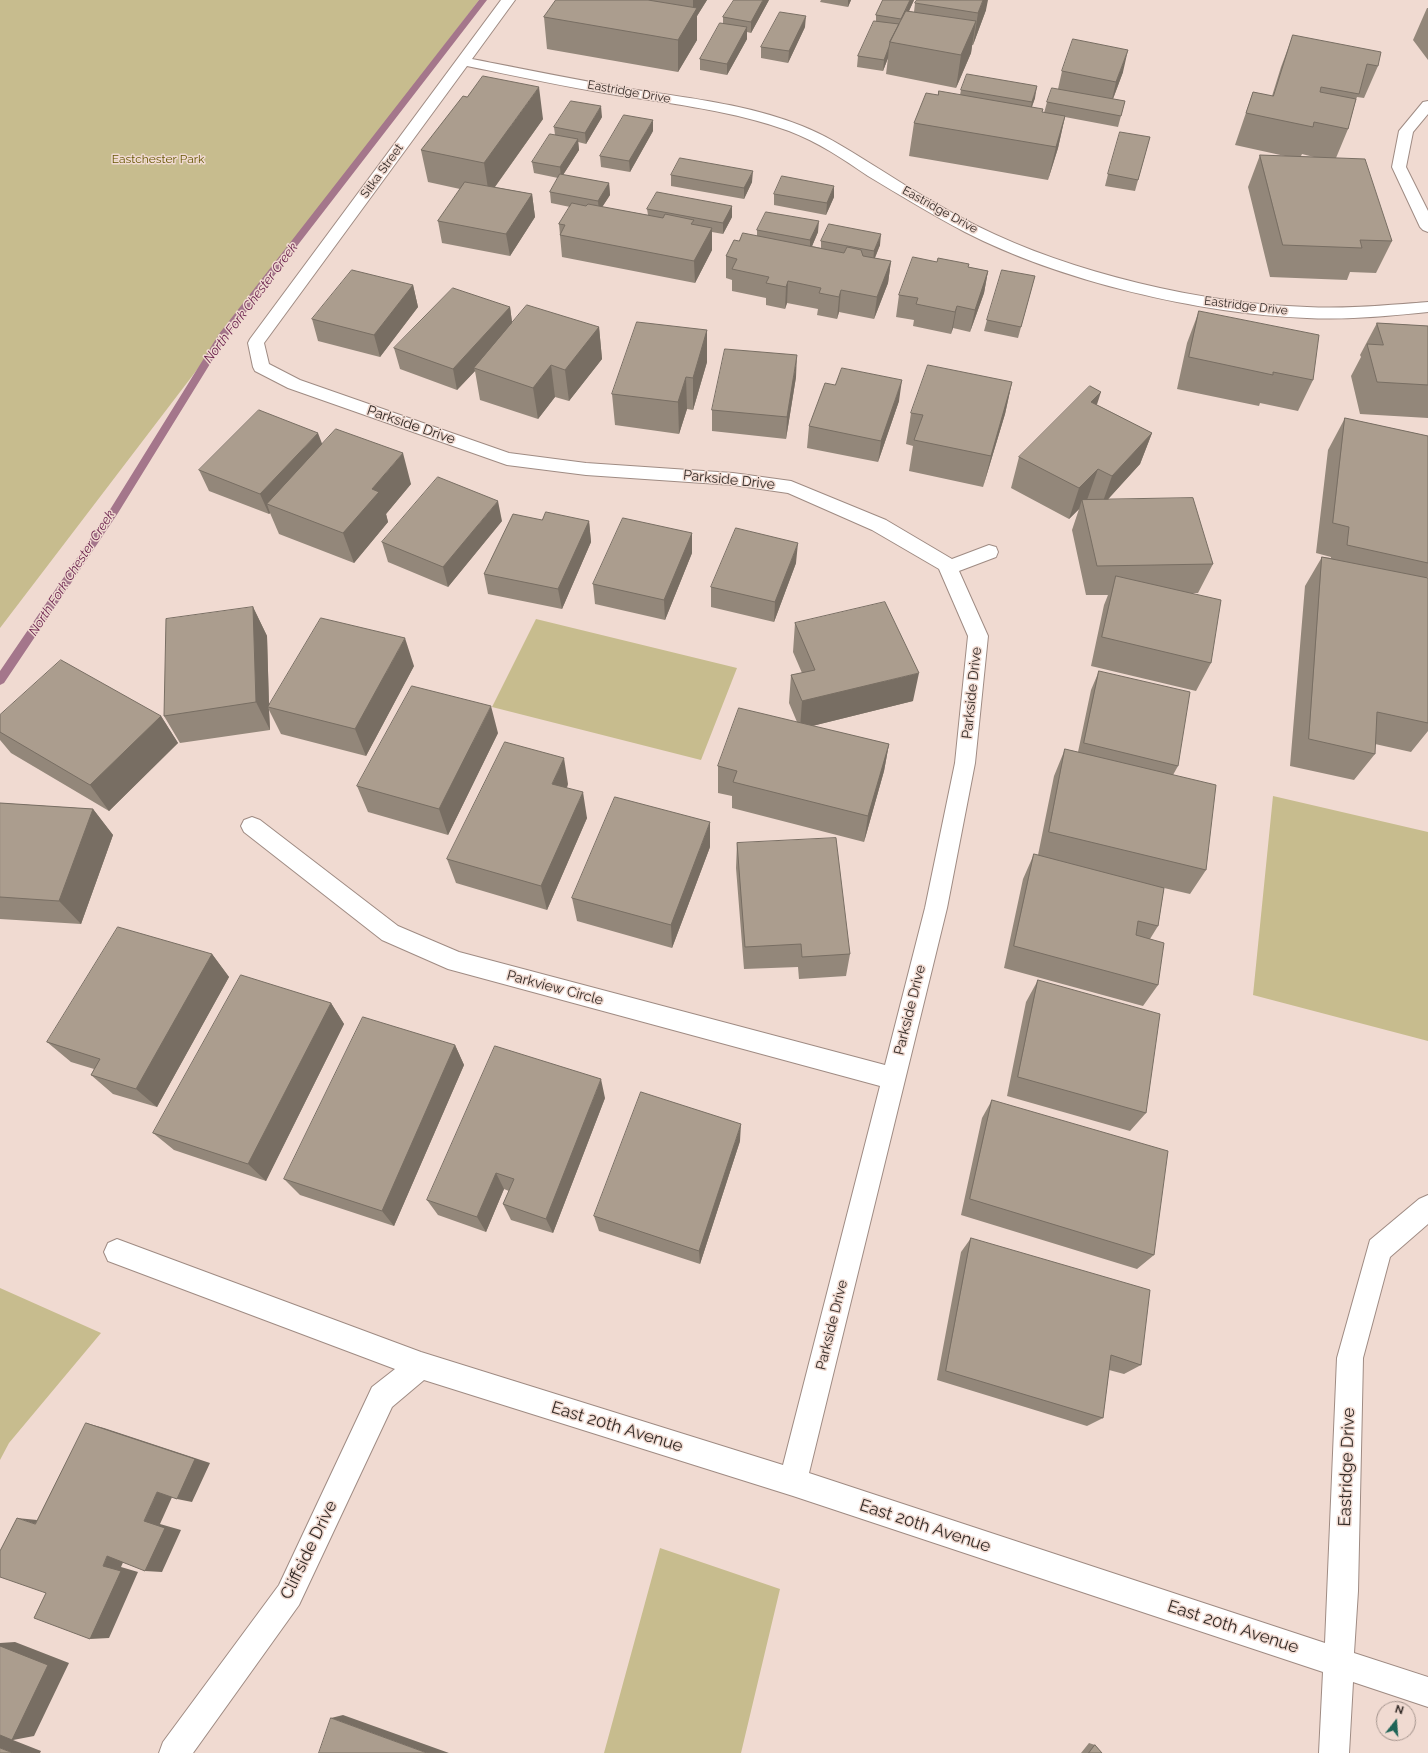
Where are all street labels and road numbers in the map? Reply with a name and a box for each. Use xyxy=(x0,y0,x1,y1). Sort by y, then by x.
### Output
street label: Eastridge Drive xyxy=(586,78,672,106)
street label: Sitka Street xyxy=(358,141,406,201)
street label: Eastridge Drive xyxy=(900,183,980,237)
street label: Eastridge Drive xyxy=(1203,294,1289,318)
street label: Parkside Drive xyxy=(365,402,457,448)
street label: Parkside Drive xyxy=(682,467,776,493)
street label: Parkside Drive xyxy=(959,646,985,740)
street label: Parkside Drive xyxy=(891,963,929,1057)
street label: Parkview Circle xyxy=(505,967,605,1009)
street label: Parkside Drive xyxy=(813,1278,851,1372)
street label: East 20th Avenue xyxy=(549,1397,685,1457)
street label: Eastridge Drive xyxy=(1335,1407,1359,1527)
street label: East 20th Avenue xyxy=(857,1495,993,1557)
street label: Cliffside Drive xyxy=(276,1497,342,1603)
street label: East 20th Avenue xyxy=(1165,1596,1301,1658)

